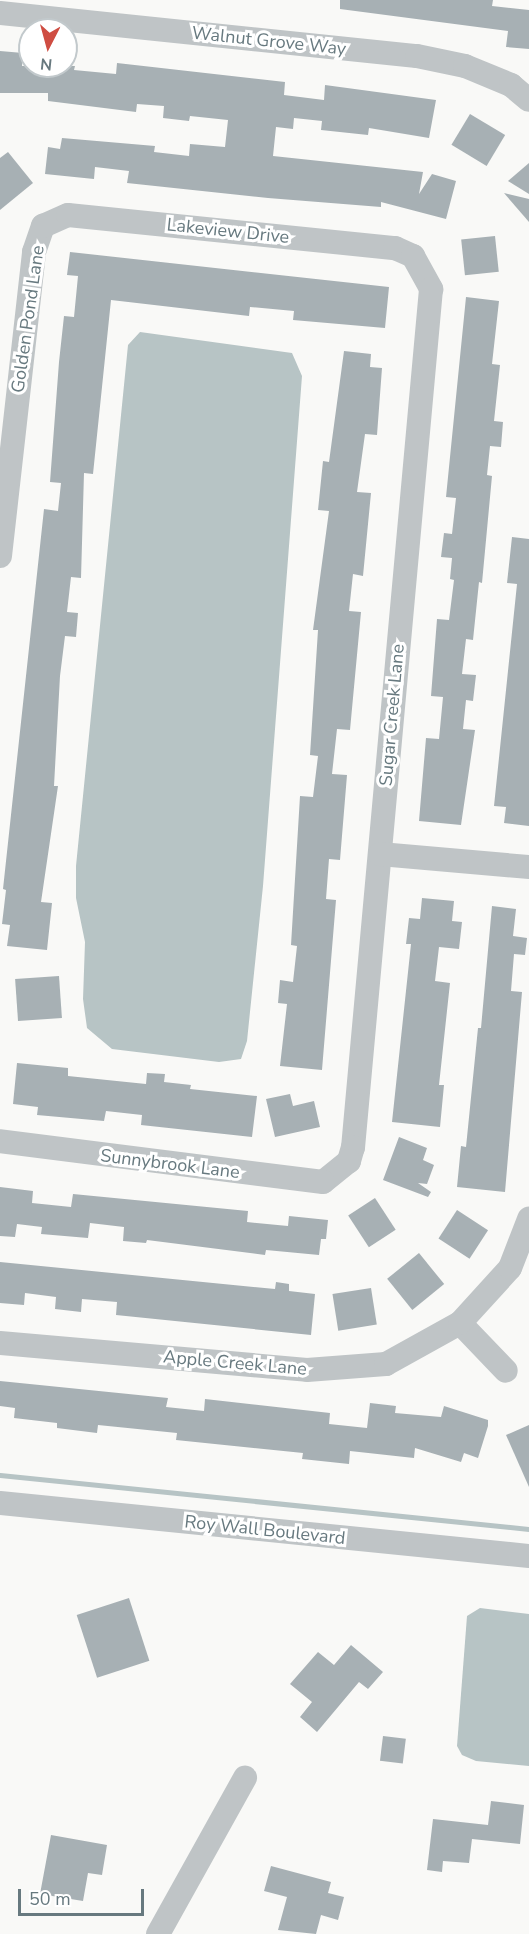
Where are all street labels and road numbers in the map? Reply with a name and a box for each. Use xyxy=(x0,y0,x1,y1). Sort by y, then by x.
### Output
street label: Walnut Grove Way xyxy=(191,22,347,60)
street label: Lakeview Drive xyxy=(166,214,290,248)
street label: Golden Pond Lane xyxy=(7,244,49,394)
street label: Sugar Creek Lane xyxy=(375,643,409,787)
street label: Sunnybrook Lane xyxy=(99,1145,241,1183)
street label: Apple Creek Lane xyxy=(162,1346,308,1380)
street label: Roy Wall Boulevard xyxy=(184,1511,346,1549)

